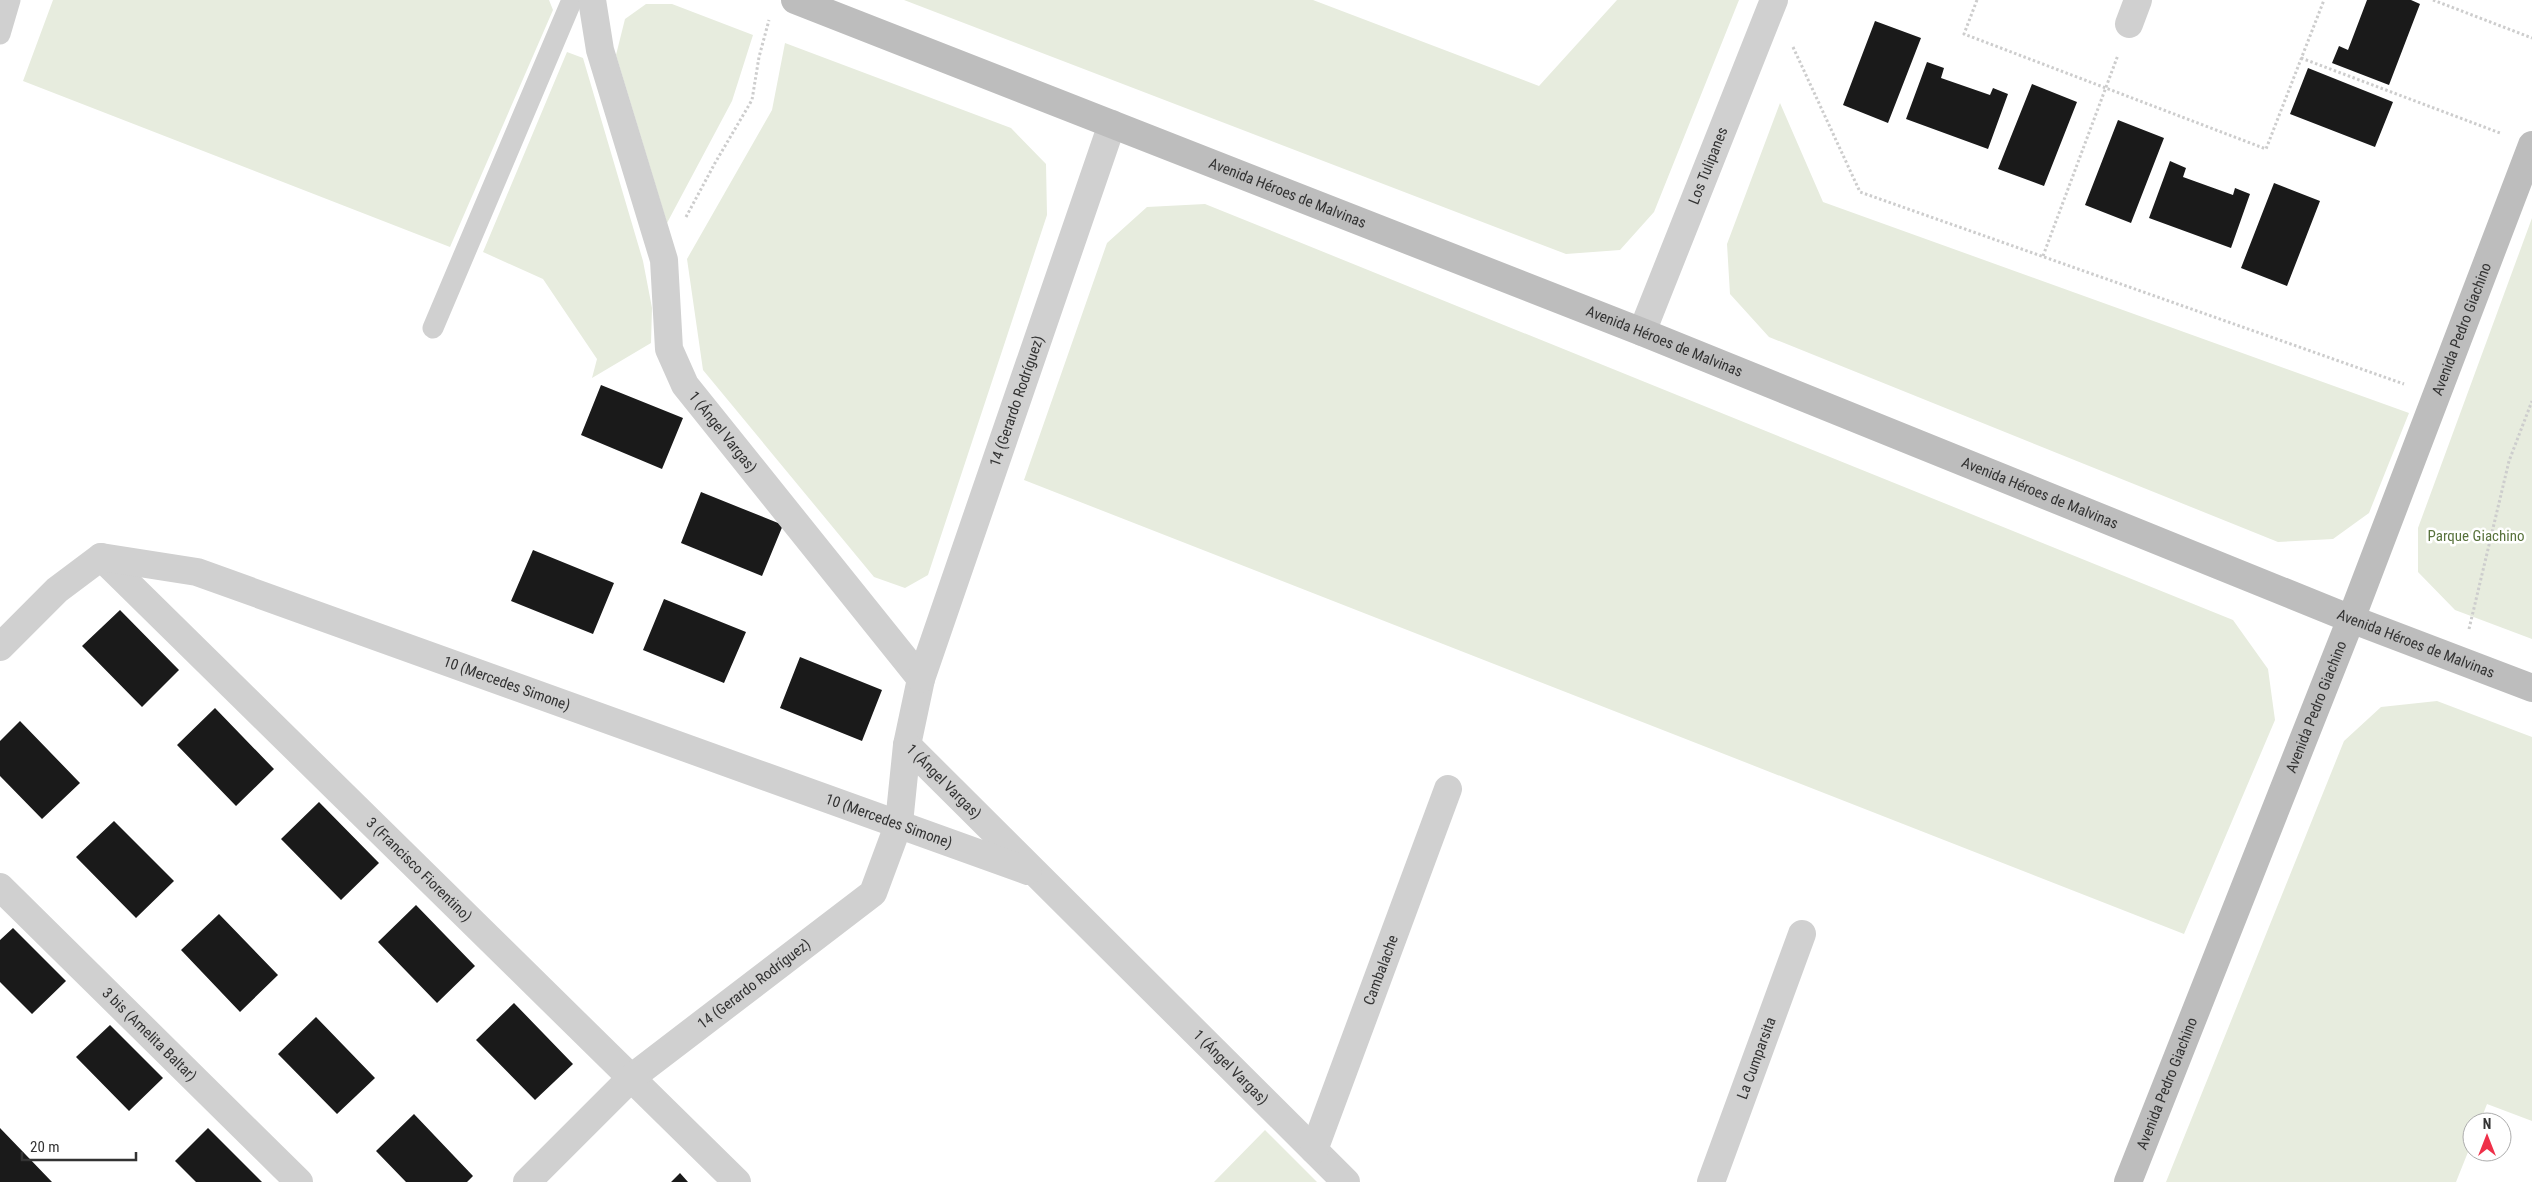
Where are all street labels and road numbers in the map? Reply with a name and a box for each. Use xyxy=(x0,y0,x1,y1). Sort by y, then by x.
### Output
street label: Los Tulipanes xyxy=(1685,124,1732,207)
street label: Avenida Héroes de Malvinas xyxy=(1206,154,1369,232)
street label: Avenida Pedro Giachino xyxy=(2428,260,2495,398)
street label: Avenida Héroes de Malvinas xyxy=(1583,302,1745,381)
street label: 14 (Gerardo Rodríguez) xyxy=(986,333,1048,469)
street label: 1 (Ángel Vargas) xyxy=(685,388,761,476)
street label: Avenida Héroes de Malvinas xyxy=(1959,453,2121,533)
street label: Avenida Héroes de Malvinas xyxy=(2334,605,2497,682)
street label: Avenida Pedro Giachino xyxy=(2282,638,2350,776)
street label: 10 (Mercedes Simone) xyxy=(441,652,573,715)
street label: 1 (Ángel Vargas) xyxy=(902,740,985,823)
street label: 10 (Mercedes Simone) xyxy=(823,790,955,852)
street label: 3 (Francisco Fiorentino) xyxy=(363,814,476,925)
street label: Cambalache xyxy=(1360,932,1402,1008)
street label: 14 (Gerardo Rodríguez) xyxy=(694,935,814,1033)
street label: 3 bis (Amelita Baltar) xyxy=(98,984,201,1085)
street label: La Cumparsita xyxy=(1733,1015,1780,1102)
street label: Avenida Pedro Giachino xyxy=(2133,1015,2201,1152)
street label: 1 (Ángel Vargas) xyxy=(1189,1026,1272,1109)

